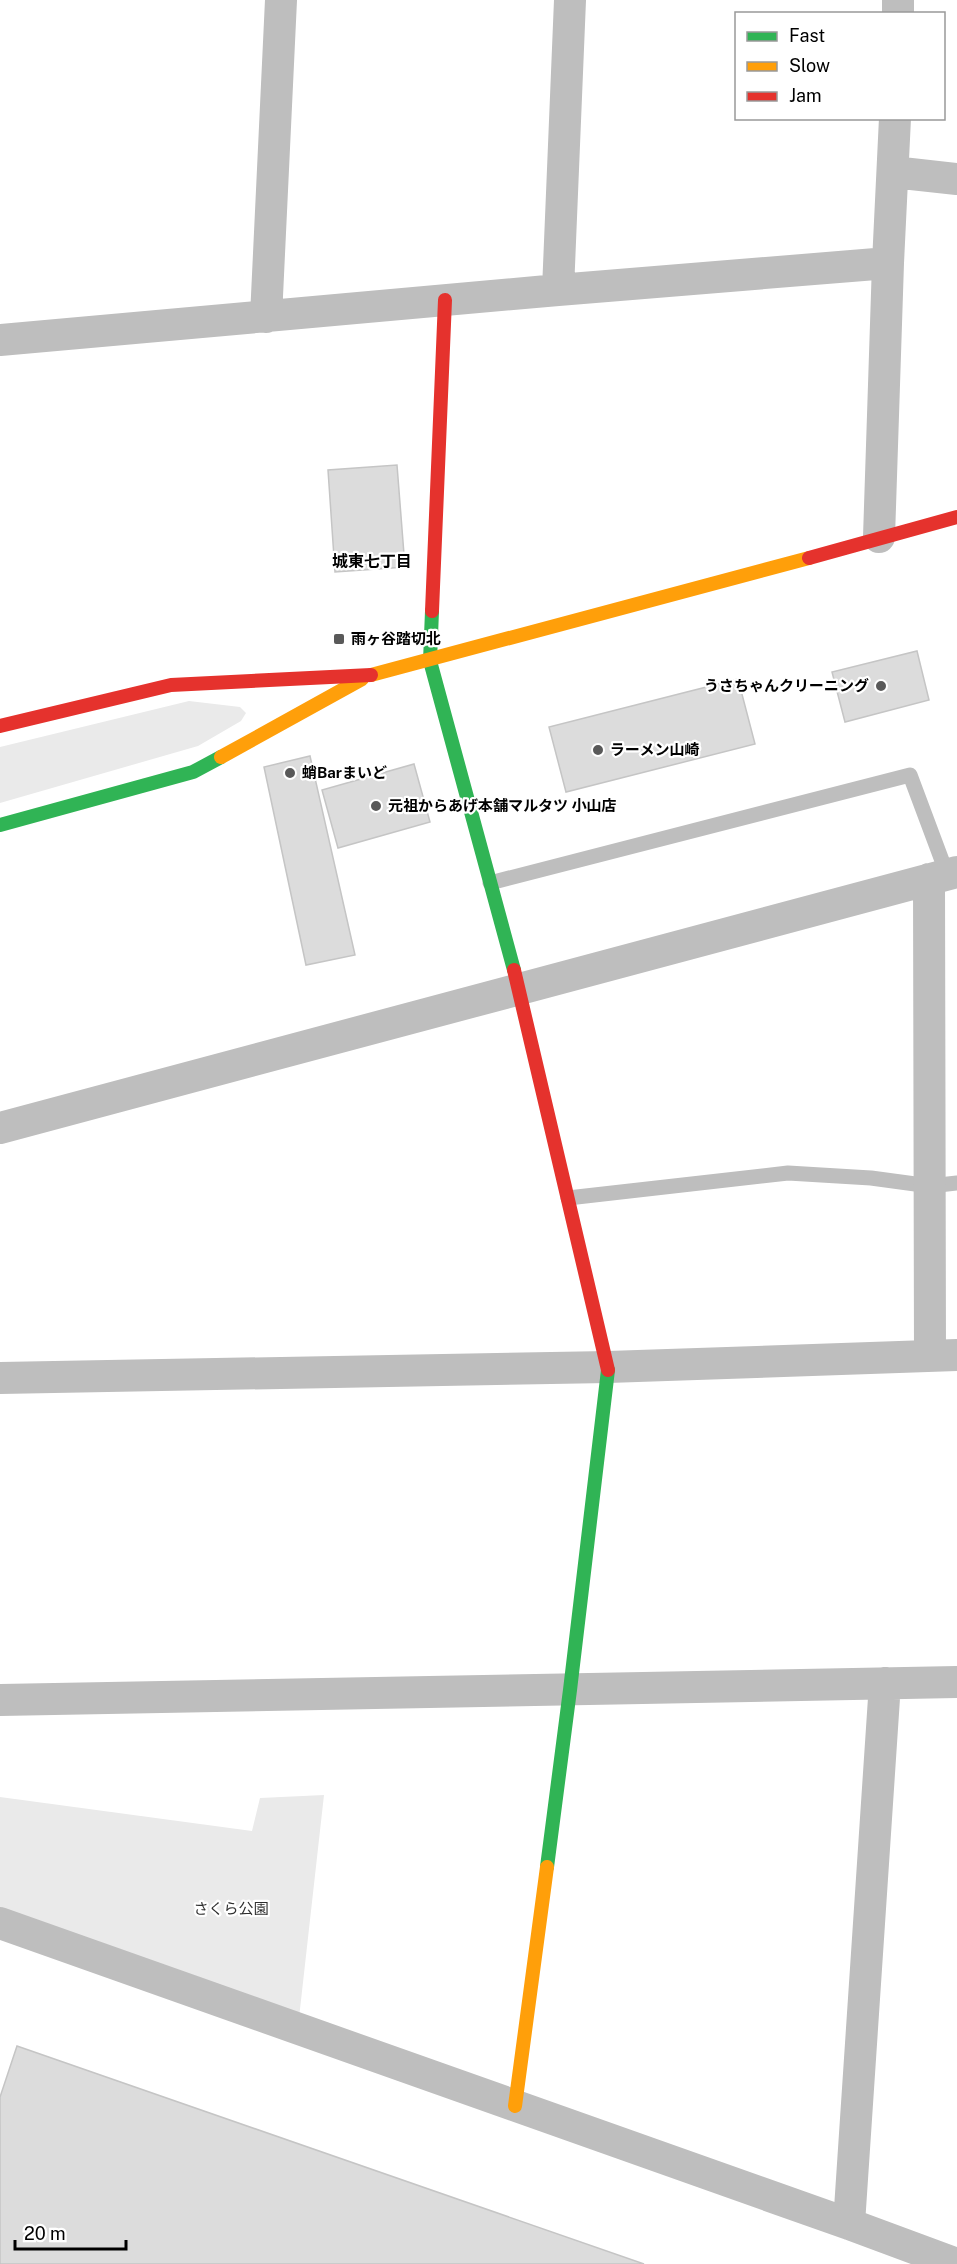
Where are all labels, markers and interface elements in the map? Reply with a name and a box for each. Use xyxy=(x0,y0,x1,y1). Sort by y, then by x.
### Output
legend xyxy=(735,12,945,120)
text: Fast xyxy=(789,25,825,46)
text: Slow xyxy=(789,55,830,76)
text: Jam xyxy=(789,85,822,106)
district label: 城東七丁目 xyxy=(332,552,412,571)
place label: 雨ヶ谷踏切北 xyxy=(351,630,441,647)
marker: 雨ヶ谷踏切北 xyxy=(332,632,346,646)
place label: うさちゃんクリーニング xyxy=(704,677,869,694)
marker: うさちゃんクリーニング xyxy=(874,679,888,693)
place label: ラーメン山崎 xyxy=(610,741,699,758)
marker: ラーメン山崎 xyxy=(591,743,605,757)
place label: 蛸Barまいど xyxy=(302,764,387,781)
marker: 蛸Barまいど xyxy=(283,766,297,780)
place label: 元祖からあげ本舗マルタツ 小山店 xyxy=(388,797,616,814)
marker: 元祖からあげ本舗マルタツ 小山店 xyxy=(369,799,383,813)
park label: さくら公園 xyxy=(193,1900,269,1917)
scale bar xyxy=(15,2213,126,2251)
text: 20 m xyxy=(24,2223,66,2244)

